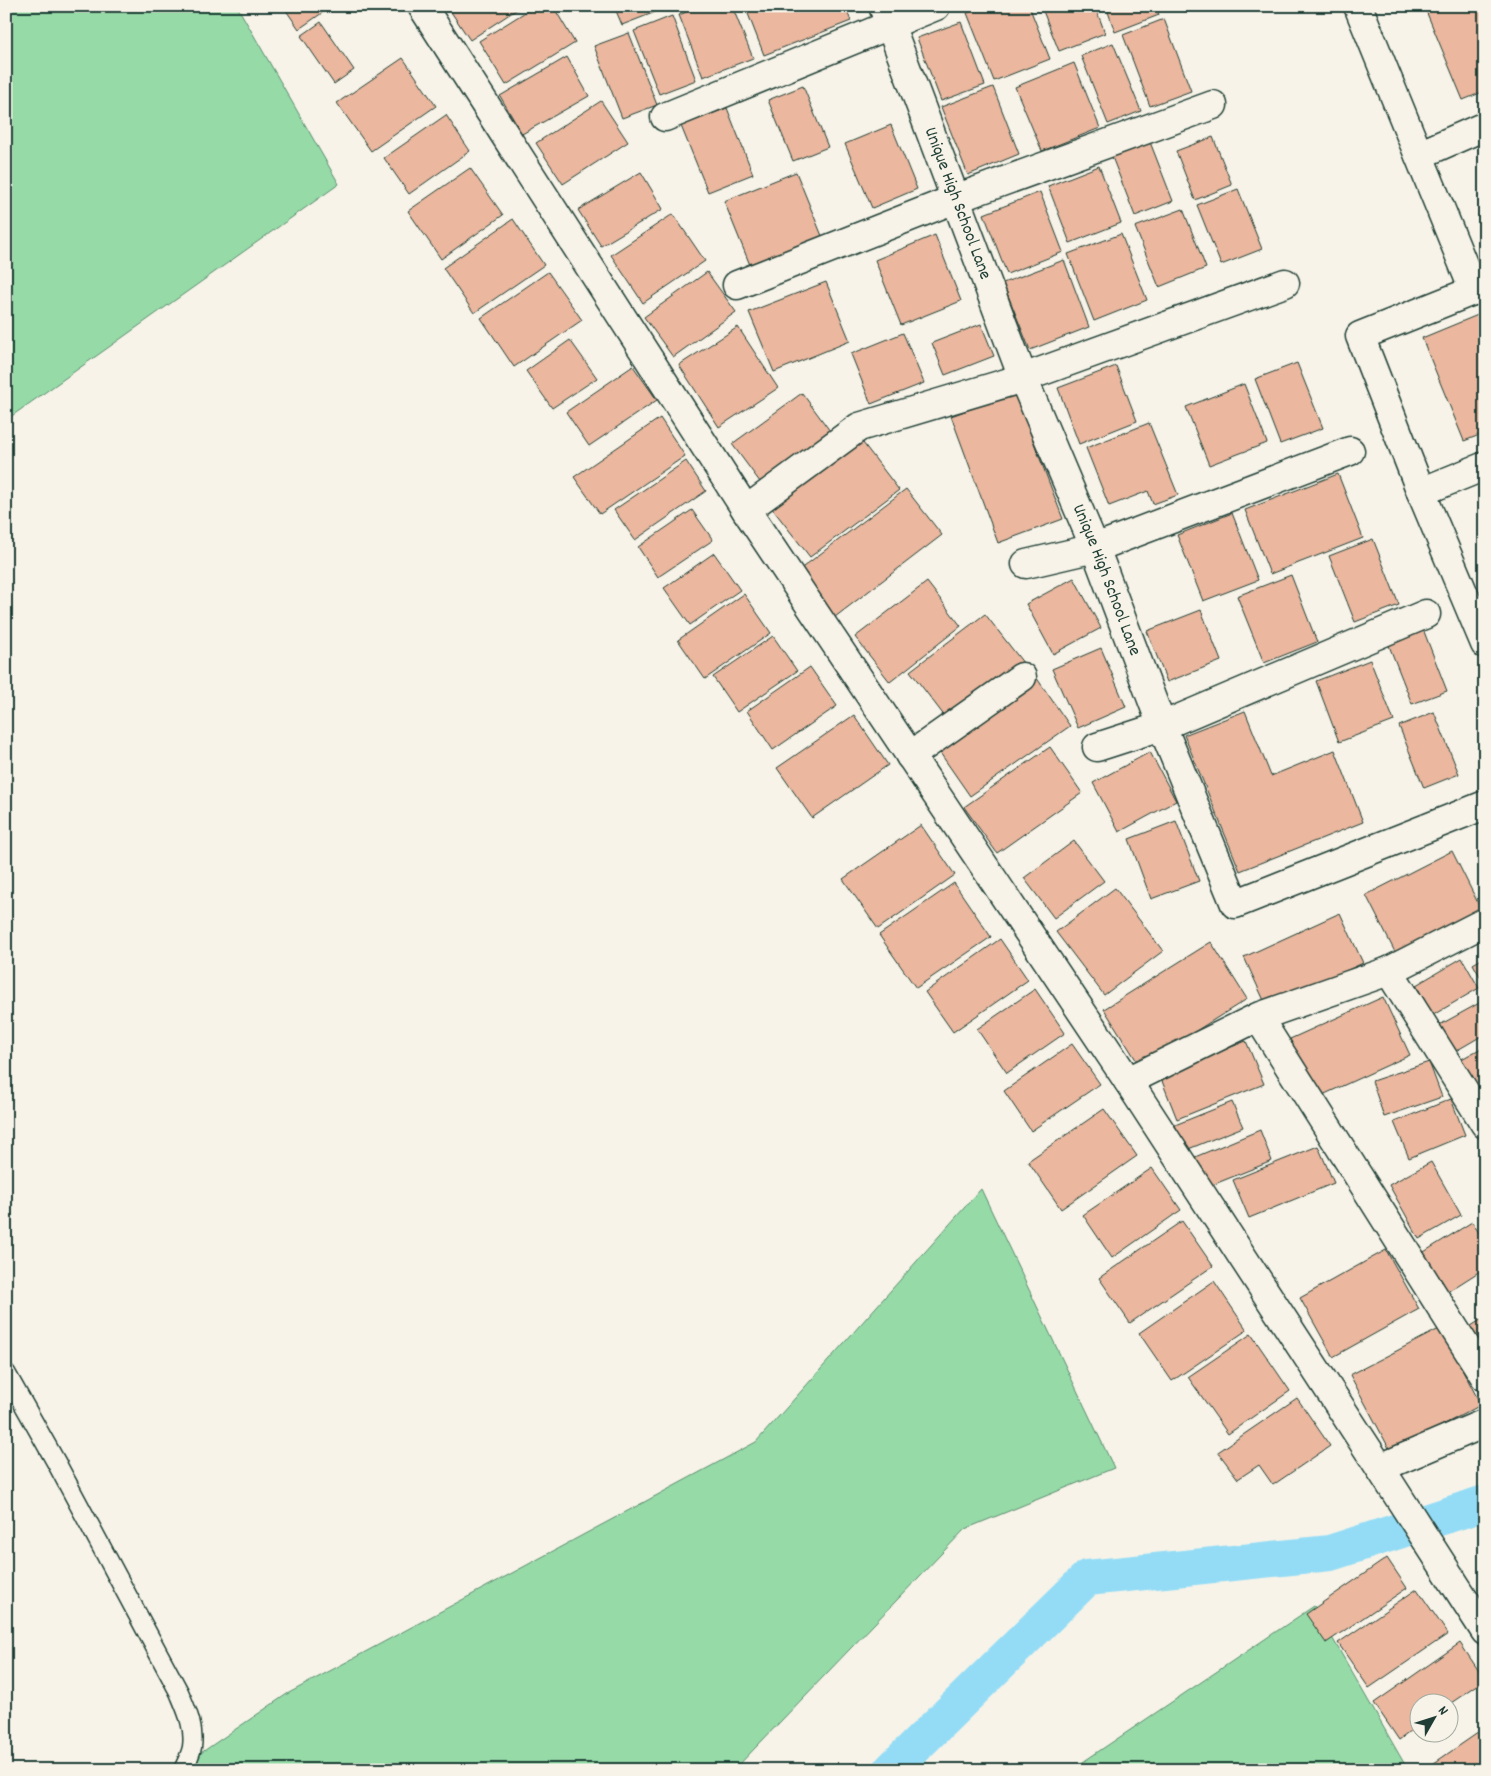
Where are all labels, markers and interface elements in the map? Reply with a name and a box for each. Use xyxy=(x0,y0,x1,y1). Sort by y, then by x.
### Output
street label: Unique High School Lane xyxy=(917,124,997,283)
street label: Unique High School Lane xyxy=(1065,500,1147,660)
north arrow xyxy=(1408,1694,1458,1744)
text: N xyxy=(1433,1702,1453,1720)

